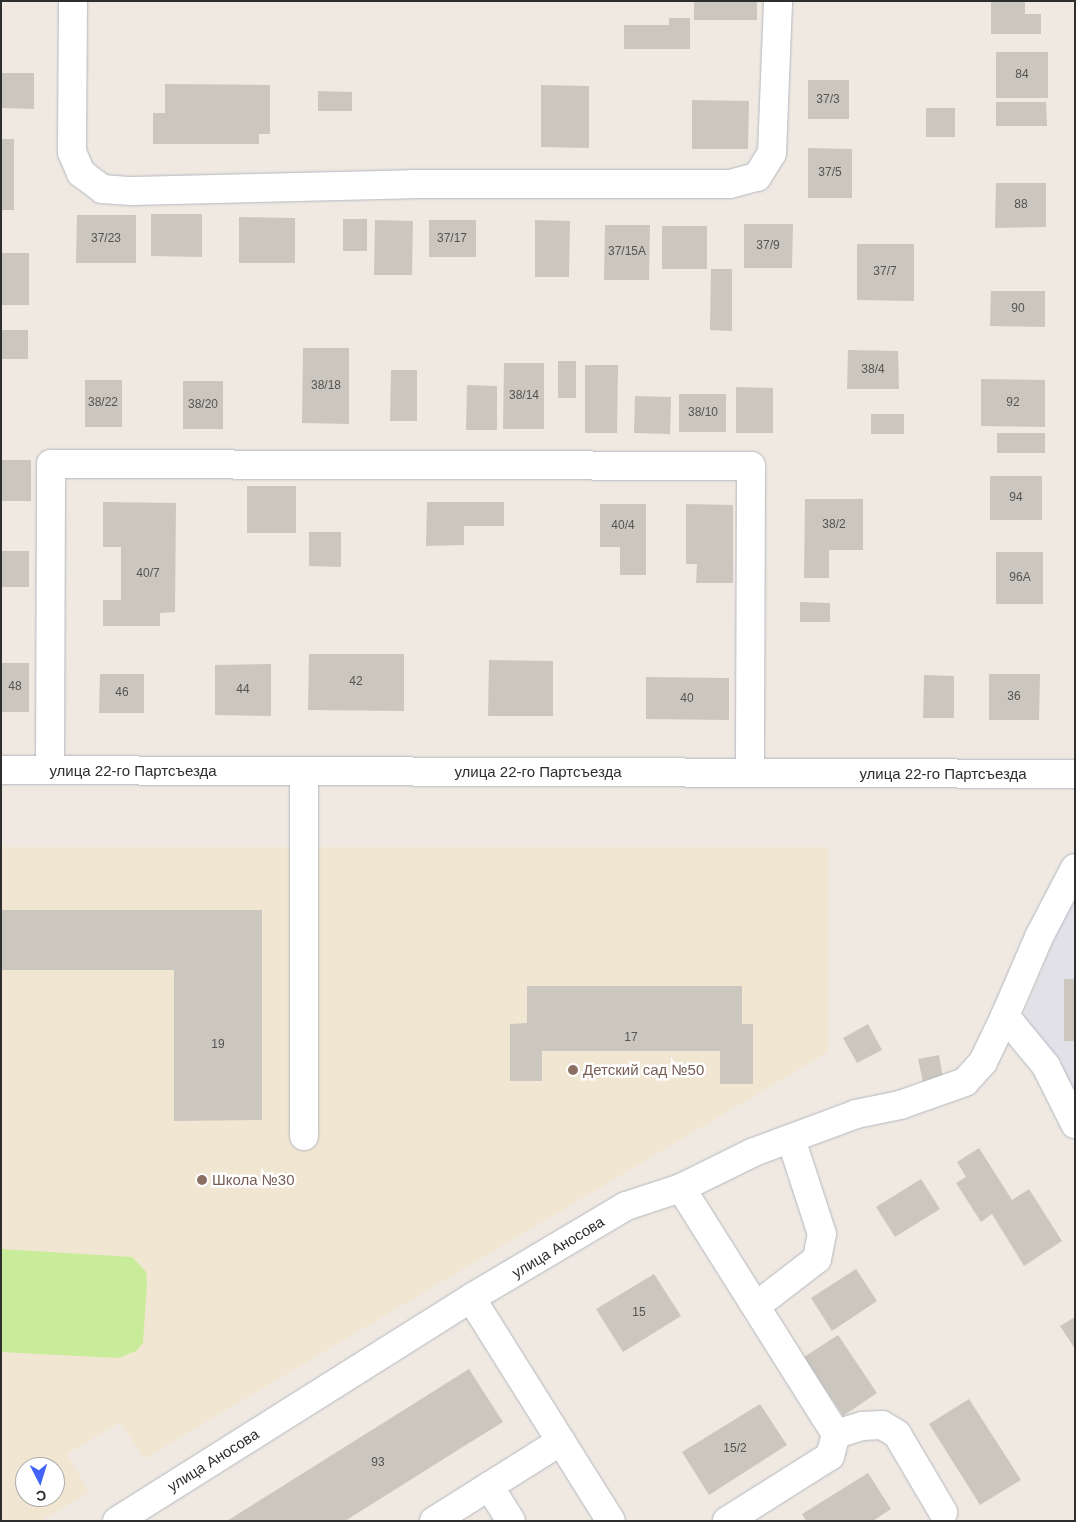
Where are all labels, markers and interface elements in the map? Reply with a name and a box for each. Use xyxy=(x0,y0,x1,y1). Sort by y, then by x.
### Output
house number: 84 xyxy=(1015,68,1029,82)
house number: 37/3 xyxy=(816,93,840,107)
house number: 37/5 xyxy=(818,166,842,180)
house number: 88 xyxy=(1014,198,1028,212)
house number: 37/23 xyxy=(91,232,121,246)
house number: 37/17 xyxy=(437,232,467,246)
house number: 37/9 xyxy=(756,239,780,253)
house number: 37/15А xyxy=(608,245,646,259)
house number: 37/7 xyxy=(873,265,897,279)
house number: 90 xyxy=(1011,302,1025,316)
house number: 38/4 xyxy=(861,363,885,377)
house number: 38/18 xyxy=(311,379,341,393)
house number: 38/14 xyxy=(509,389,539,403)
house number: 38/22 xyxy=(88,396,118,410)
house number: 92 xyxy=(1006,396,1020,410)
house number: 38/20 xyxy=(188,398,218,412)
house number: 38/10 xyxy=(688,406,718,420)
house number: 94 xyxy=(1009,491,1023,505)
house number: 38/2 xyxy=(822,518,846,532)
house number: 40/4 xyxy=(611,519,635,533)
house number: 40/7 xyxy=(136,567,160,581)
house number: 96А xyxy=(1009,571,1031,585)
house number: 42 xyxy=(349,675,363,689)
house number: 48 xyxy=(8,680,22,694)
house number: 44 xyxy=(236,683,250,697)
house number: 46 xyxy=(115,686,129,700)
house number: 36 xyxy=(1007,690,1021,704)
house number: 40 xyxy=(680,692,694,706)
street label: улица 22-го Партсъезда xyxy=(49,762,217,780)
street label: улица 22-го Партсъезда xyxy=(454,763,622,781)
street label: улица 22-го Партсъезда xyxy=(859,765,1027,783)
house number: 17 xyxy=(624,1031,638,1045)
house number: 19 xyxy=(211,1038,225,1052)
place label: Детский сад №50 xyxy=(583,1061,704,1079)
marker: Детский сад №50 xyxy=(567,1064,579,1076)
place label: Школа №30 xyxy=(212,1171,295,1189)
marker: Школа №30 xyxy=(196,1174,208,1186)
street label: улица Аносова xyxy=(509,1212,607,1282)
house number: 15 xyxy=(632,1306,646,1320)
street label: улица Аносова xyxy=(164,1425,262,1495)
house number: 15/2 xyxy=(723,1442,747,1456)
house number: 93 xyxy=(371,1456,385,1470)
north arrow xyxy=(15,1457,65,1507)
text: С xyxy=(35,1488,47,1504)

